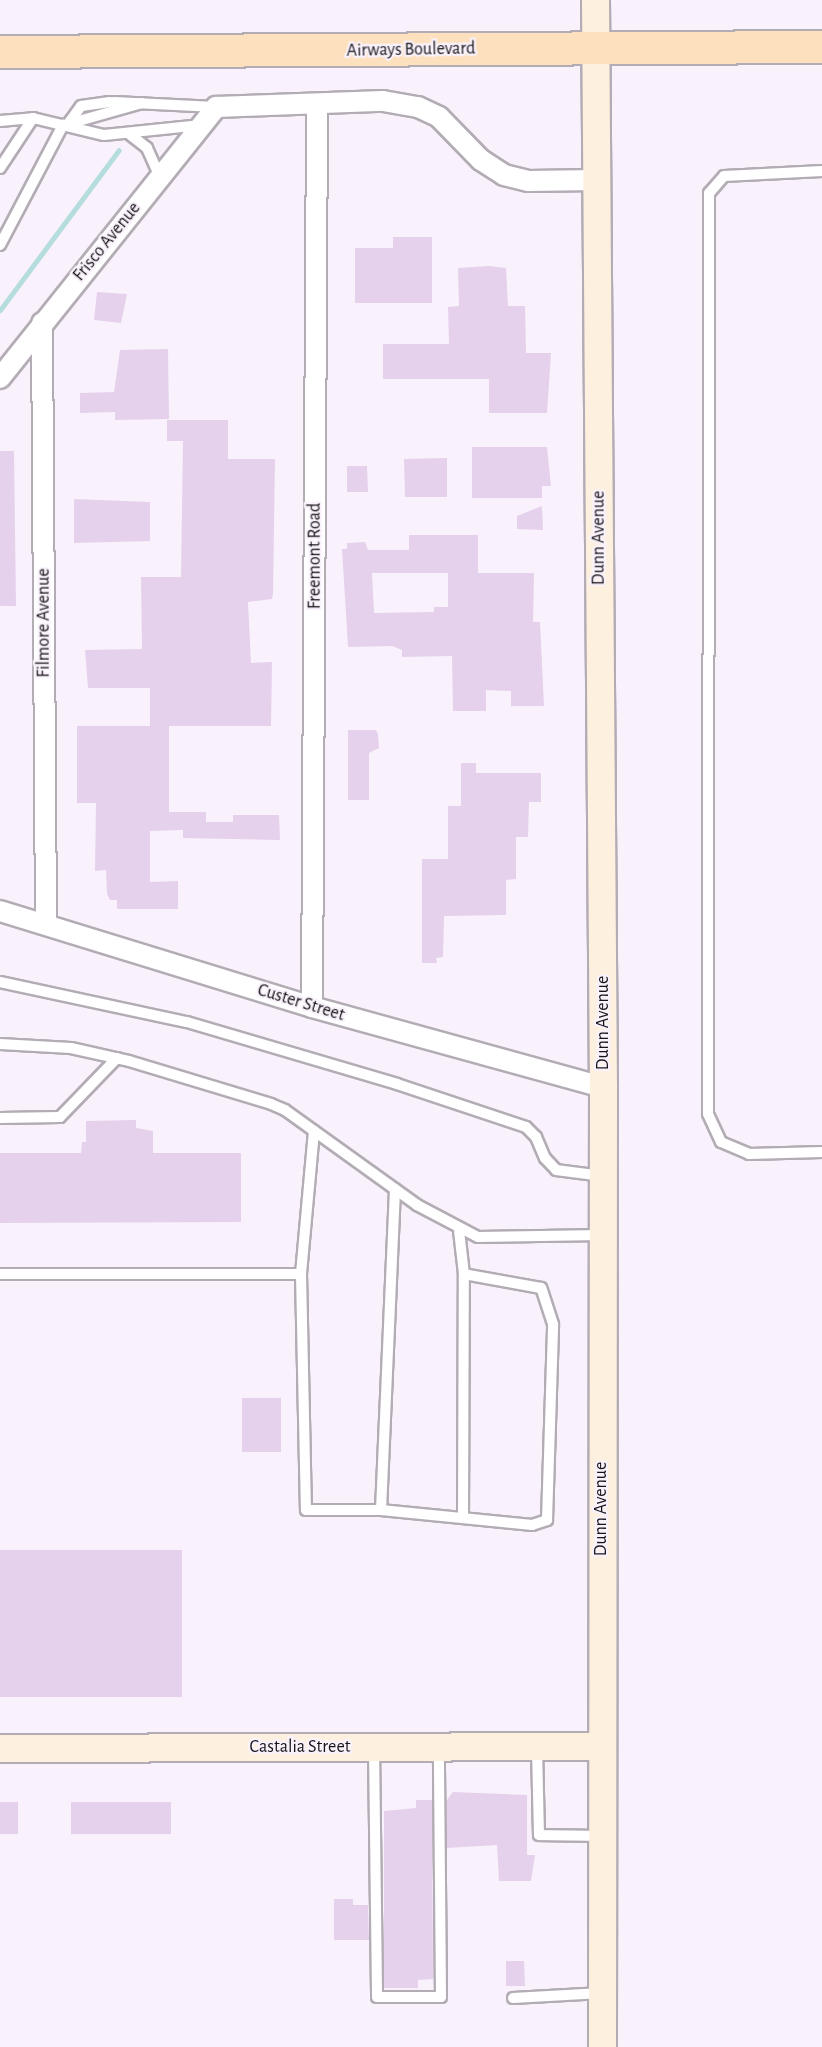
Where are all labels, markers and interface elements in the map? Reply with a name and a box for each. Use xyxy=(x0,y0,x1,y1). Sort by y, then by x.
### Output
street label: Airways Boulevard xyxy=(346,38,476,62)
street label: Frisco Avenue xyxy=(69,198,145,286)
street label: Dunn Avenue xyxy=(588,491,610,585)
street label: Freemont Road xyxy=(304,503,326,609)
street label: Filmore Avenue xyxy=(33,568,55,678)
street label: Dunn Avenue xyxy=(592,976,614,1070)
street label: Custer Street xyxy=(255,980,347,1026)
street label: Dunn Avenue xyxy=(590,1462,612,1556)
street label: Castalia Street xyxy=(250,1736,350,1758)

